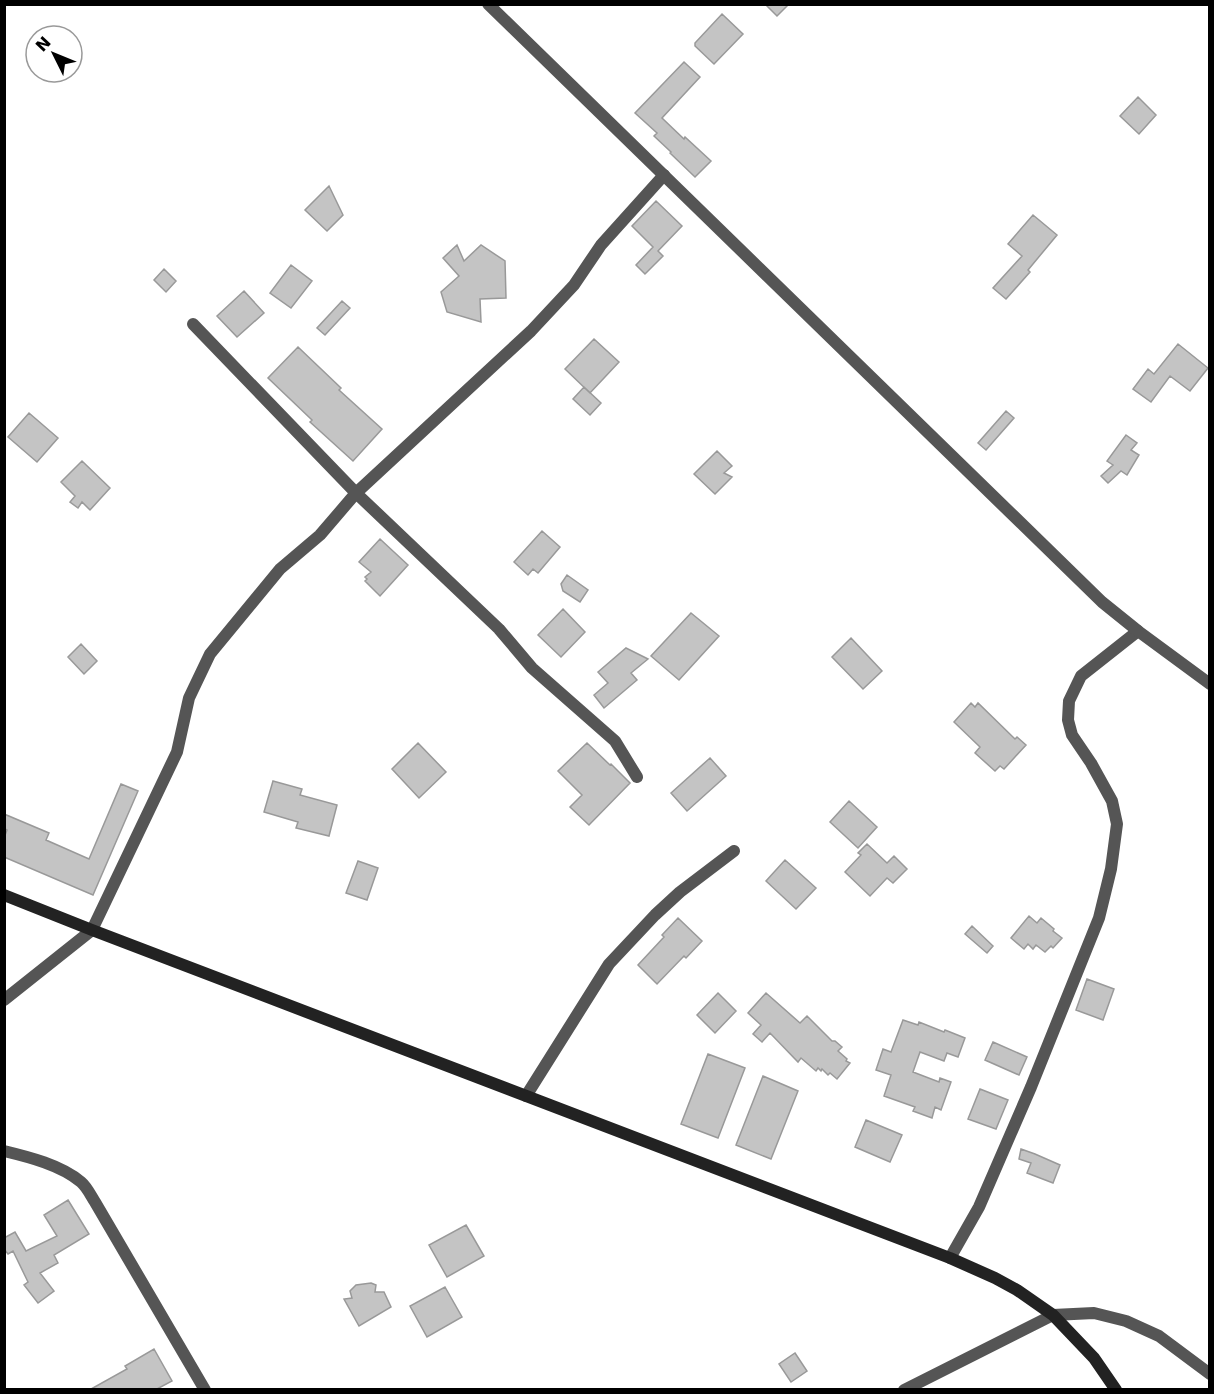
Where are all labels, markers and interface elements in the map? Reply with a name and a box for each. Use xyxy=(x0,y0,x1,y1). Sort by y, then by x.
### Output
north arrow xyxy=(24,24,84,84)
text: N xyxy=(32,33,55,55)

